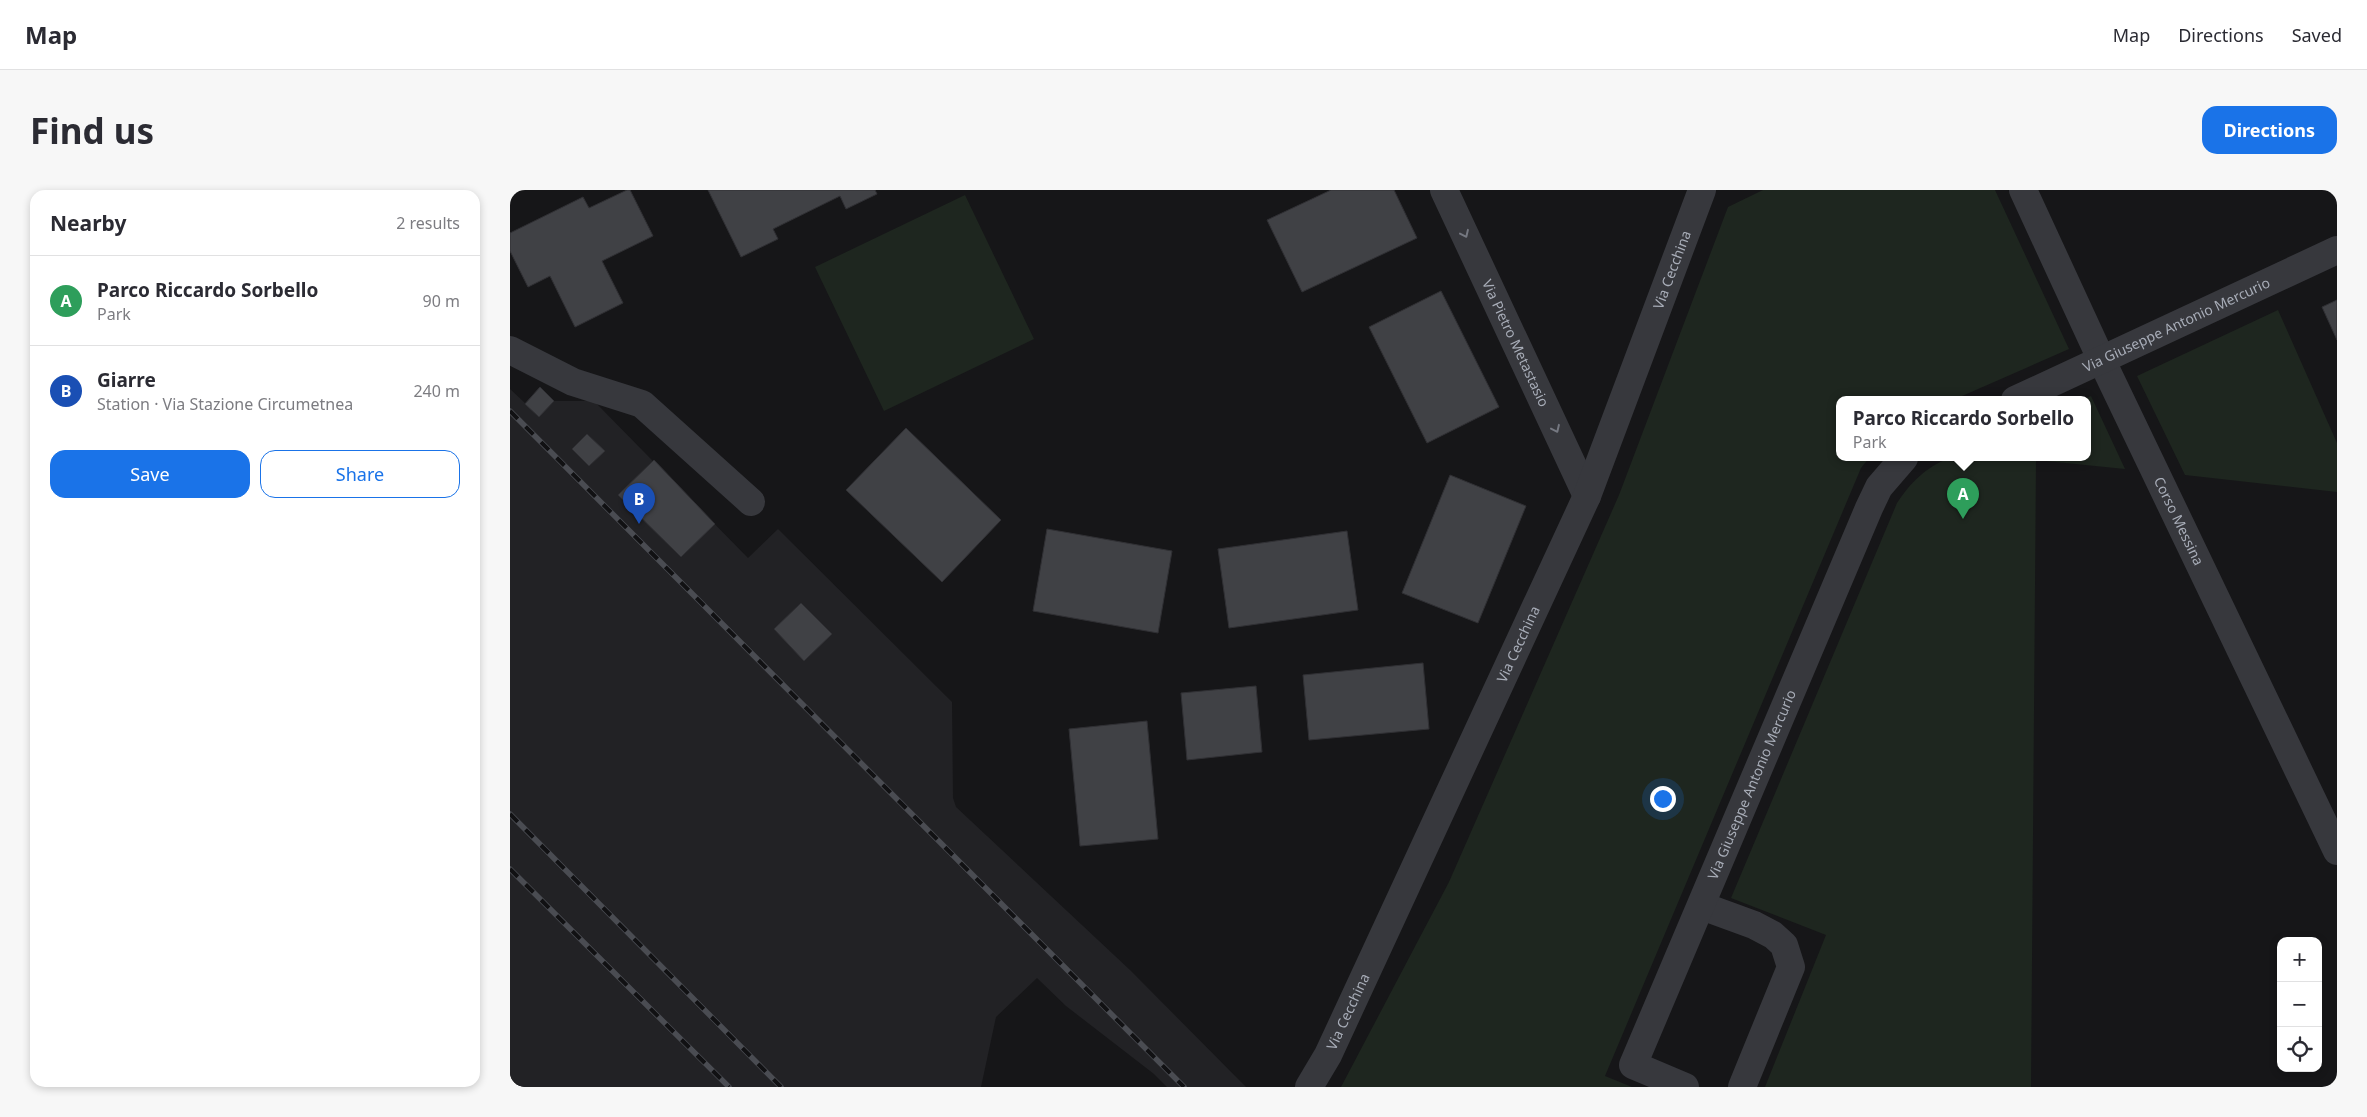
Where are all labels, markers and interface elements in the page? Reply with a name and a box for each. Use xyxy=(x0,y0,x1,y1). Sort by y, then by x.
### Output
text: Map xyxy=(25,18,77,51)
text: Map xyxy=(2113,23,2150,47)
text: Directions xyxy=(2178,23,2264,47)
text: Saved xyxy=(2292,23,2342,47)
button: Directions xyxy=(2202,106,2337,154)
text: Find us xyxy=(30,107,154,154)
text: Nearby xyxy=(50,209,126,237)
text: 2 results xyxy=(396,212,460,234)
street label: Via Cecchina xyxy=(1648,228,1695,312)
one-way arrow xyxy=(1459,229,1469,238)
street label: Via Giuseppe Antonio Mercurio xyxy=(2079,273,2273,376)
street label: Via Pietro Metastasio xyxy=(1478,276,1554,410)
text: Parco Riccardo Sorbello xyxy=(97,277,318,303)
text: A xyxy=(60,290,72,312)
text: 90 m xyxy=(423,290,460,312)
text: Park xyxy=(97,303,131,325)
text: Giarre xyxy=(97,367,156,393)
text: B xyxy=(61,380,71,402)
text: 240 m xyxy=(413,380,460,402)
text: Station · Via Stazione Circumetnea xyxy=(97,393,353,415)
popup xyxy=(1836,396,2091,461)
text: Parco Riccardo Sorbello xyxy=(1853,405,2074,431)
one-way arrow xyxy=(1549,424,1560,433)
text: Park xyxy=(1853,431,1887,453)
button: Save xyxy=(50,450,250,498)
button: Share xyxy=(260,450,460,498)
street label: Corso Messina xyxy=(2150,473,2209,568)
pin: A xyxy=(1947,478,1979,519)
pin: B xyxy=(623,483,655,524)
street label: Via Cecchina xyxy=(1492,603,1544,685)
street label: Via Giuseppe Antonio Mercurio xyxy=(1703,687,1800,882)
your location xyxy=(1650,786,1676,812)
map controls xyxy=(2277,937,2322,1072)
button: + xyxy=(2277,937,2322,982)
street label: Via Cecchina xyxy=(1322,970,1374,1053)
button: − xyxy=(2277,982,2322,1027)
button: locate xyxy=(2277,1027,2322,1072)

